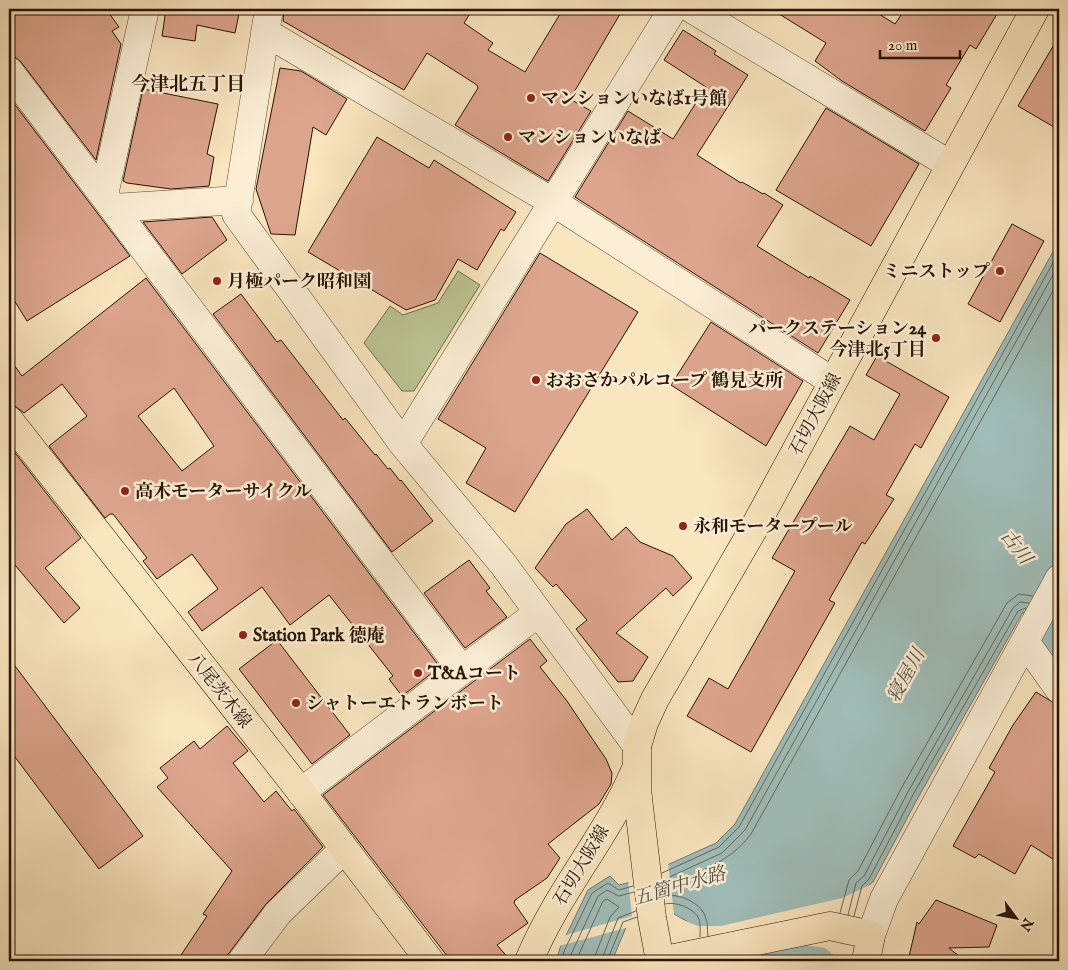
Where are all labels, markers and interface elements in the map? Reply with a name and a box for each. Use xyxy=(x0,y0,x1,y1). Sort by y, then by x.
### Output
scale bar xyxy=(880,28,960,60)
text: 20 m xyxy=(888,36,918,55)
district label: 今津北五丁目 xyxy=(131,73,245,97)
place label: マンションいなば1号館 xyxy=(541,88,727,111)
marker: マンションいなば1号館 xyxy=(525,92,537,104)
place label: マンションいなば xyxy=(518,127,661,150)
marker: マンションいなば xyxy=(502,131,514,143)
place label: ミニストップ xyxy=(883,261,990,284)
marker: ミニストップ xyxy=(994,265,1006,277)
place label: 月極パーク昭和園 xyxy=(227,271,371,294)
marker: 月極パーク昭和園 xyxy=(211,275,223,287)
place label: パークステーション24 今津北5丁目 xyxy=(748,318,927,362)
marker: パークステーション24 今津北5丁目 xyxy=(930,332,942,344)
place label: おおさかパルコープ 鶴見支所 xyxy=(546,370,783,393)
street label: 石切大阪線 xyxy=(785,370,848,460)
marker: おおさかパルコープ 鶴見支所 xyxy=(530,374,542,386)
place label: 高木モーターサイクル xyxy=(135,481,312,504)
marker: 高木モーターサイクル xyxy=(119,485,131,497)
place label: 永和モータープール xyxy=(693,516,852,539)
marker: 永和モータープール xyxy=(677,520,689,532)
water label: 古川 xyxy=(994,525,1038,571)
place label: Station Park 徳庵 xyxy=(253,625,384,648)
marker: Station Park 徳庵 xyxy=(237,629,249,641)
water label: 寝屋川 xyxy=(882,643,932,707)
street label: 八尾茨木線 xyxy=(182,648,256,733)
place label: T&Aコート xyxy=(427,663,521,686)
marker: T&Aコート xyxy=(412,667,424,679)
place label: シャトーエトランボート xyxy=(306,693,504,716)
marker: シャトーエトランボート xyxy=(290,697,302,709)
street label: 石切大阪線 xyxy=(549,821,615,910)
water label: 五箇中水路 xyxy=(631,862,730,912)
north arrow xyxy=(990,892,1040,942)
text: N xyxy=(1015,914,1038,934)

